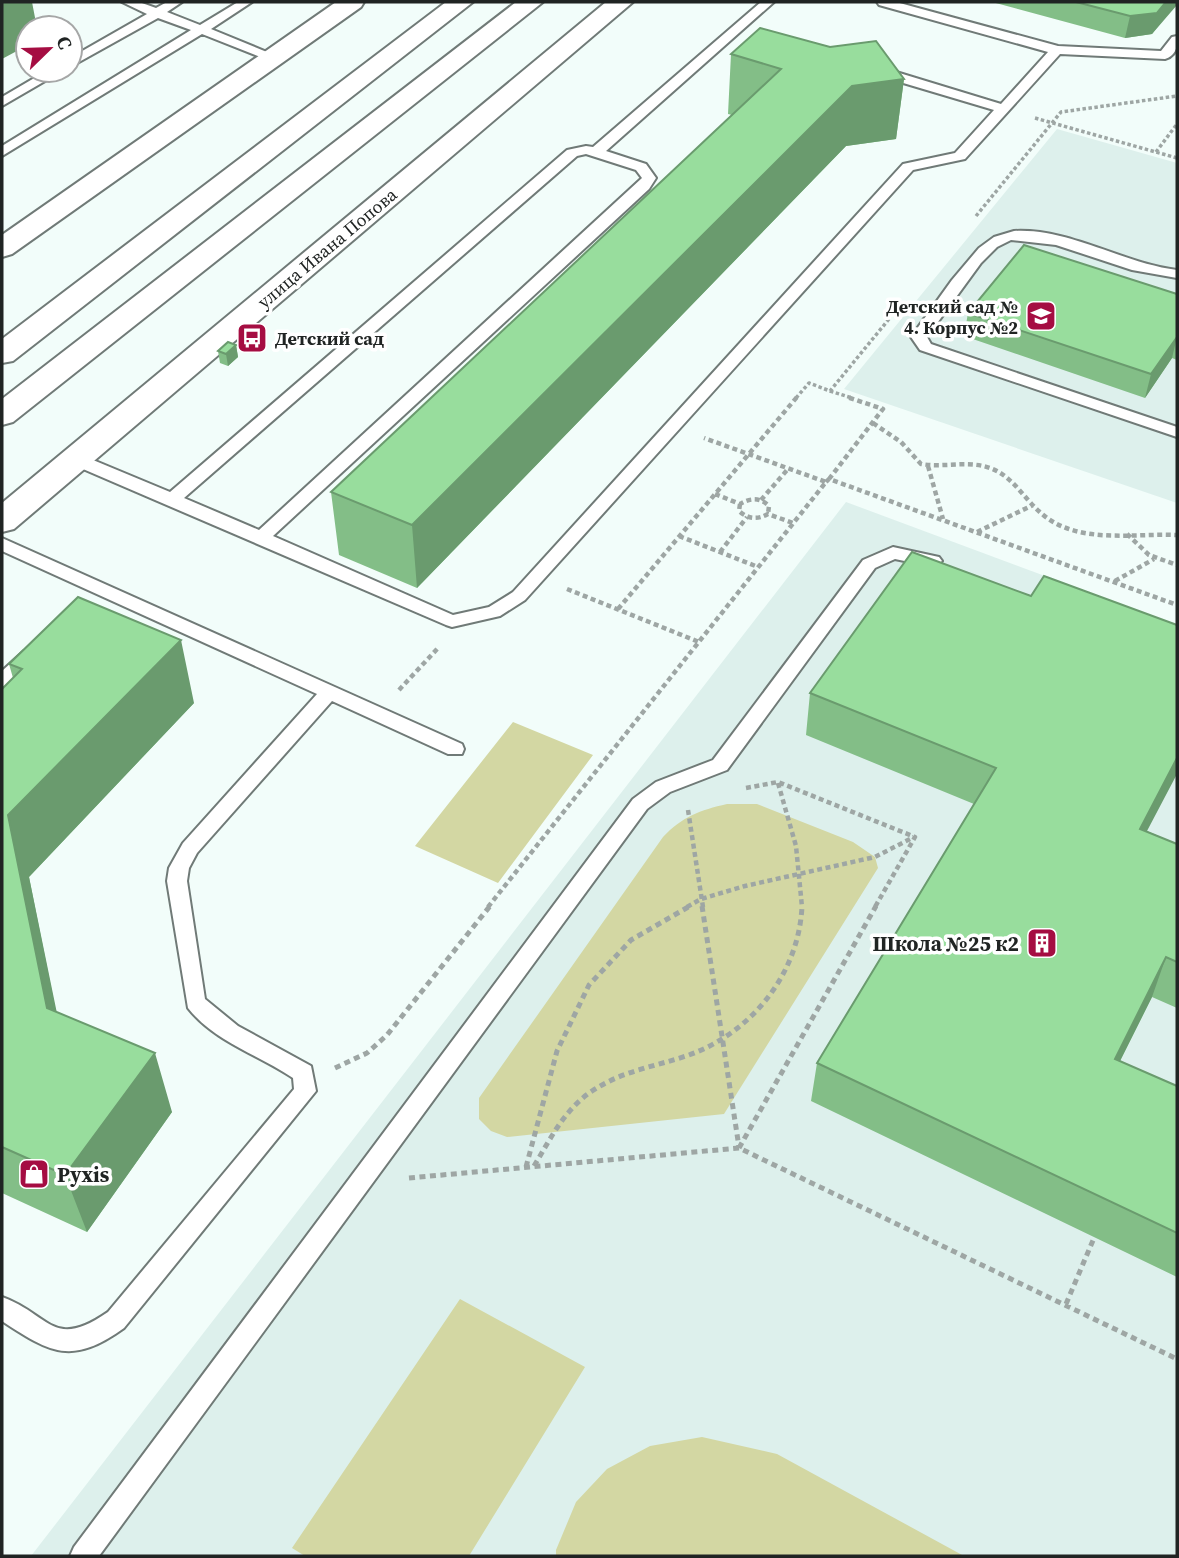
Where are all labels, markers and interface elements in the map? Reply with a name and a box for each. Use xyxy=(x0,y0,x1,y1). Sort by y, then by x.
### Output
north arrow xyxy=(14,14,84,84)
text: С xyxy=(50,32,79,53)
street label: улица Ивана Попова xyxy=(252,182,403,314)
place label: Детский сад № 4. Корпус №2 xyxy=(886,294,1018,340)
school or university icon: Детский сад № 4. Корпус №2 xyxy=(1024,299,1058,333)
bus stop icon: Детский сад xyxy=(235,321,269,355)
place label: Детский сад xyxy=(275,326,384,351)
building icon: Школа №25 к2 xyxy=(1025,926,1059,960)
place label: Школа №25 к2 xyxy=(872,929,1019,958)
shop icon: Pyxis xyxy=(17,1157,51,1191)
place label: Pyxis xyxy=(57,1160,110,1189)

